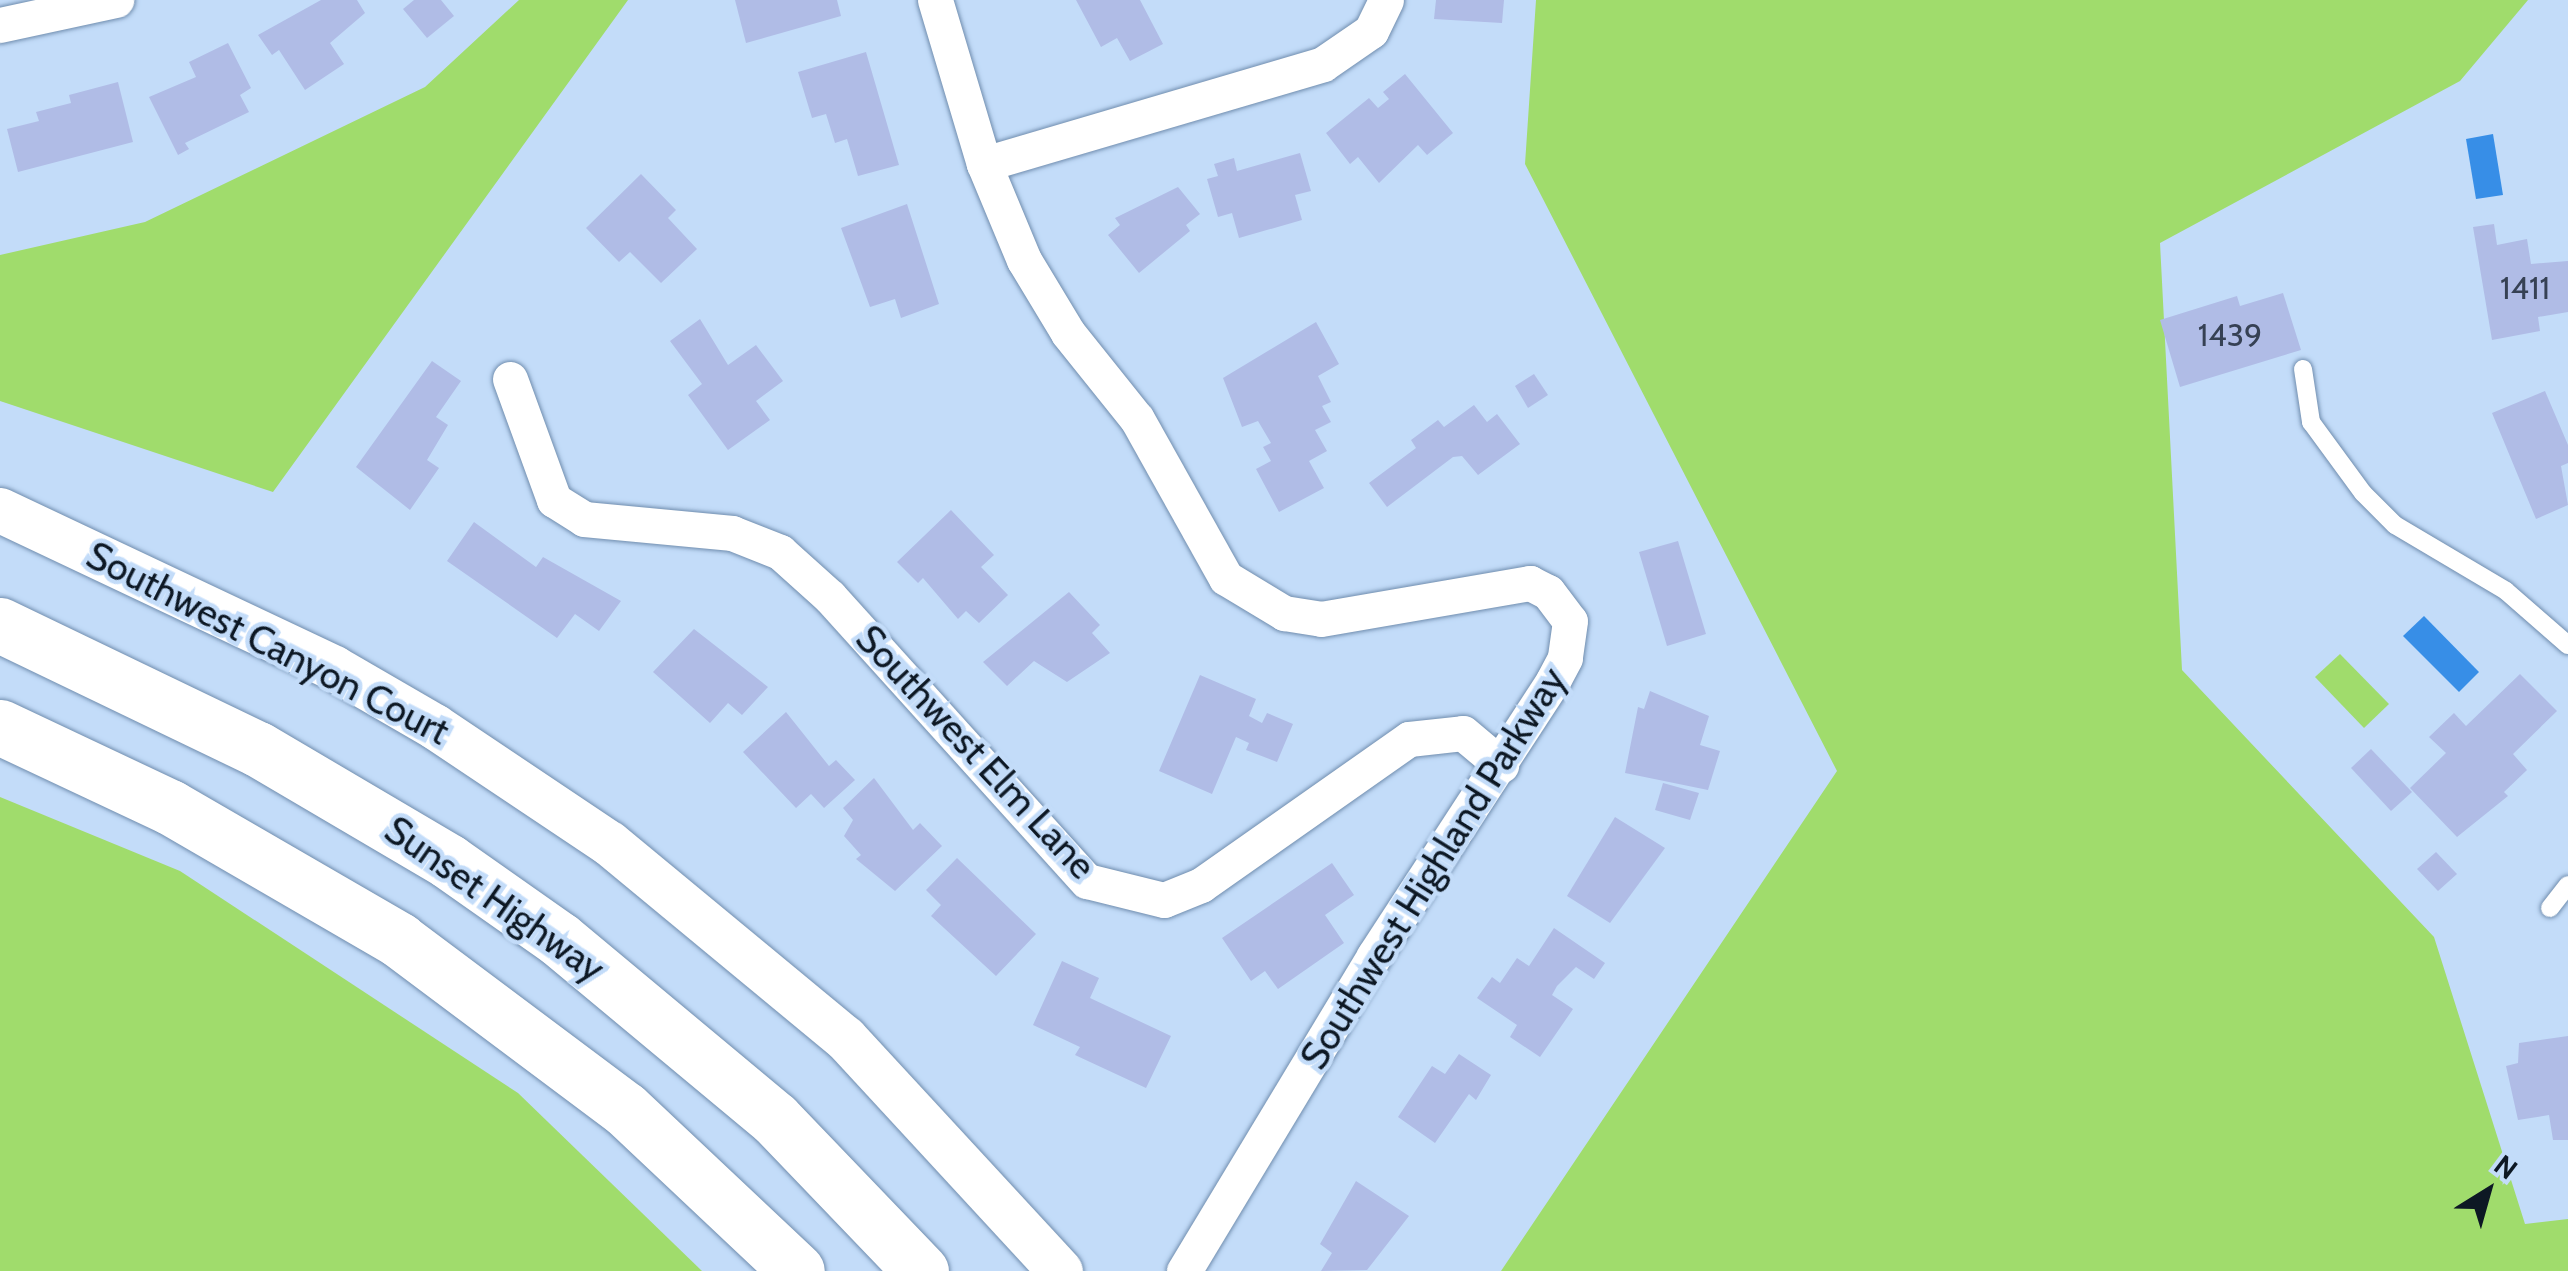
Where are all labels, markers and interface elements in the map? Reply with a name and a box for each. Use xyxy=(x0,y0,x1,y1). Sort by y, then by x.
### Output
house number: 1411 xyxy=(2500,269,2550,307)
house number: 1439 xyxy=(2198,316,2262,354)
street label: Southwest Canyon Court xyxy=(79,532,457,754)
street label: Southwest Elm Lane xyxy=(847,616,1105,888)
street label: Southwest Highland Parkway xyxy=(1291,659,1575,1077)
street label: Sunset Highway xyxy=(376,806,614,992)
north arrow xyxy=(2438,1141,2538,1241)
text: N xyxy=(2488,1148,2524,1187)

